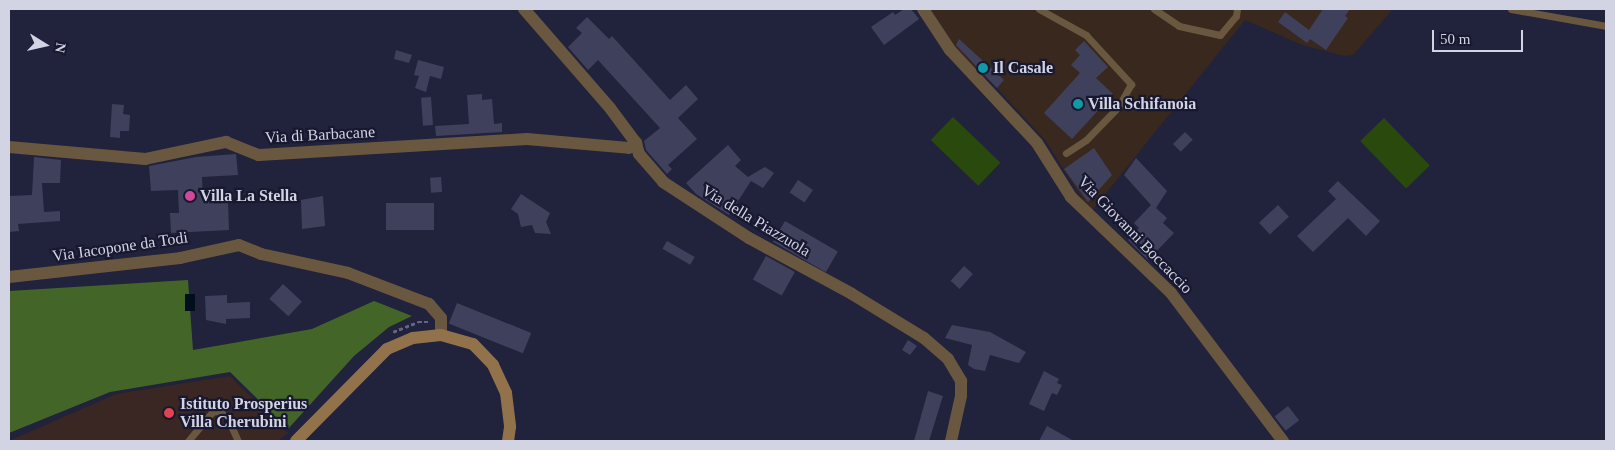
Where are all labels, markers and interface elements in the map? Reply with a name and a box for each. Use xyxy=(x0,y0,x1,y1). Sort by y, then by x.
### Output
north arrow xyxy=(20,20,70,70)
scale bar xyxy=(1435,20,1526,52)
text: 50 m xyxy=(1440,31,1470,47)
text: N xyxy=(52,41,69,54)
place label: Il Casale xyxy=(993,58,1053,78)
marker: Il Casale xyxy=(977,62,989,74)
place label: Villa Schifanoia xyxy=(1088,94,1196,114)
marker: Villa Schifanoia xyxy=(1072,98,1084,110)
street label: Via di Barbacane xyxy=(265,123,375,147)
street label: Via Giovanni Boccaccio xyxy=(1074,172,1196,298)
street label: Via della Piazzuola xyxy=(698,181,814,261)
place label: Villa La Stella xyxy=(200,186,297,206)
marker: Villa La Stella xyxy=(184,190,196,202)
street label: Via Iacopone da Todi xyxy=(51,228,189,266)
place label: Istituto Prosperius Villa Cherubini xyxy=(180,394,307,432)
marker: Istituto Prosperius Villa Cherubini xyxy=(162,406,176,420)

